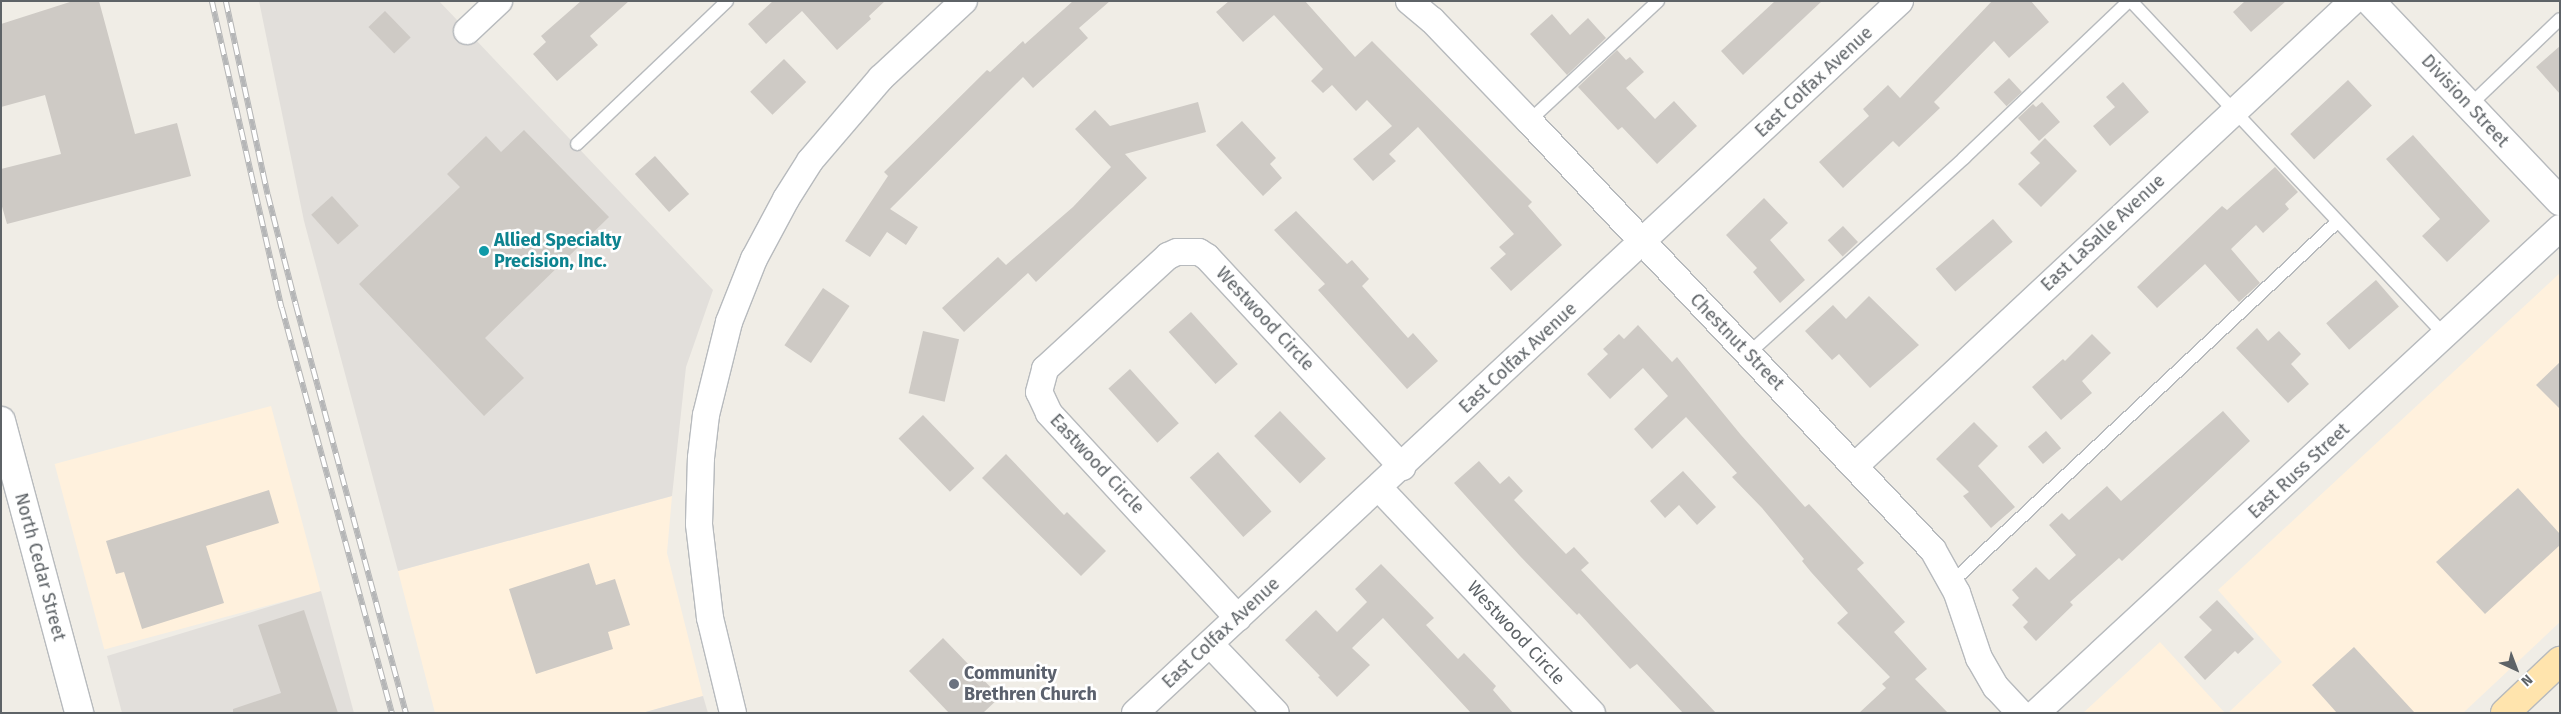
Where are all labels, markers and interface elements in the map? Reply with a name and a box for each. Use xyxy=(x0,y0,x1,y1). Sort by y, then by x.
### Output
street label: East Colfax Avenue xyxy=(1751,22,1877,142)
street label: Division Street xyxy=(2417,50,2513,152)
street label: East LaSalle Avenue xyxy=(2037,170,2169,296)
place label: Allied Specialty Precision, Inc. xyxy=(494,230,621,272)
marker: Allied Specialty Precision, Inc. xyxy=(478,245,490,257)
street label: Westwood Circle xyxy=(1211,263,1319,375)
street label: Chestnut Street xyxy=(1685,289,1789,395)
street label: East Colfax Avenue xyxy=(1455,298,1581,418)
street label: Eastwood Circle xyxy=(1045,410,1149,518)
street label: East Russ Street xyxy=(2244,419,2354,523)
street label: North Cedar Street xyxy=(10,491,70,643)
street label: East Colfax Avenue xyxy=(1158,573,1284,693)
street label: Westwood Circle xyxy=(1462,577,1570,689)
north arrow xyxy=(2491,644,2541,694)
place label: Community Brethren Church xyxy=(964,663,1097,706)
text: N xyxy=(2517,671,2536,690)
marker: Community Brethren Church xyxy=(948,678,960,690)

